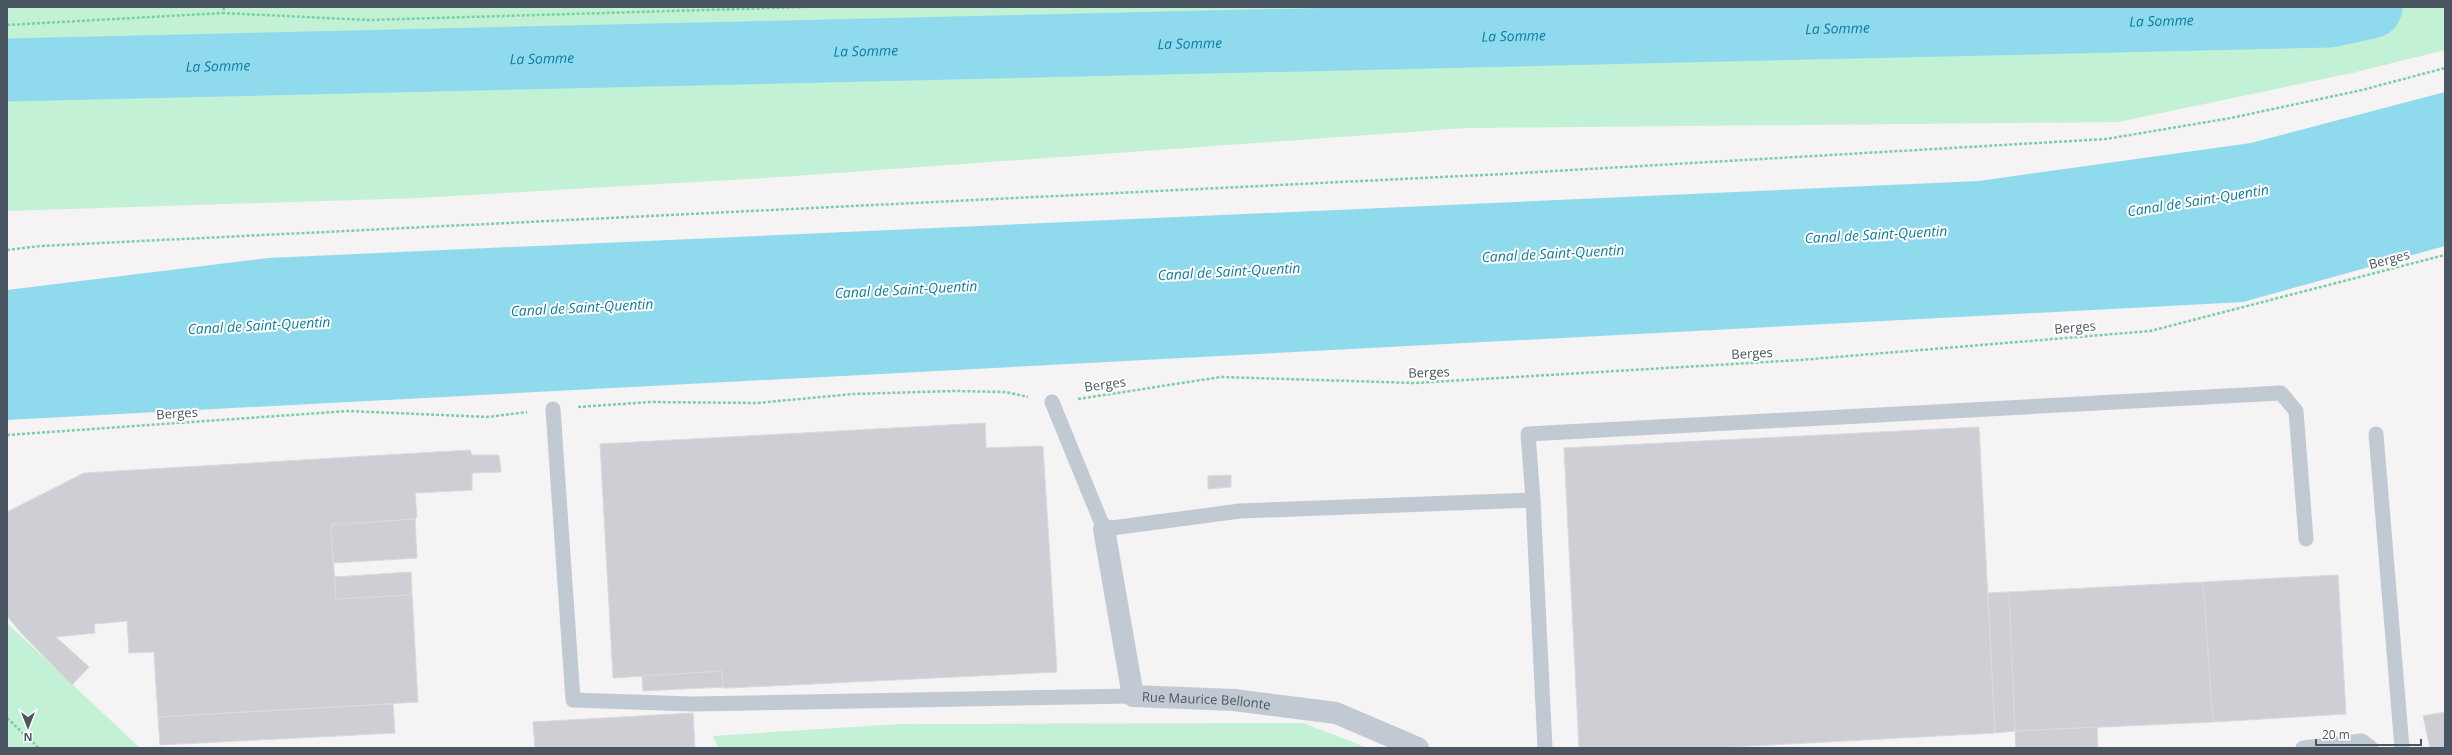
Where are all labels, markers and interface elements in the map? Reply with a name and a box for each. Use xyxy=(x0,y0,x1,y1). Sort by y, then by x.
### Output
water label: La Somme xyxy=(2129,10,2194,30)
water label: La Somme xyxy=(1805,17,1870,38)
water label: La Somme xyxy=(1481,25,1546,45)
water label: La Somme xyxy=(1157,32,1222,53)
water label: La Somme xyxy=(833,40,898,60)
water label: La Somme xyxy=(509,47,574,68)
water label: La Somme xyxy=(185,55,250,75)
water label: Canal de Saint-Quentin xyxy=(2126,179,2270,221)
water label: Canal de Saint-Quentin xyxy=(1804,221,1948,247)
water label: Canal de Saint-Quentin xyxy=(1481,240,1625,266)
street label: Berges xyxy=(2367,245,2411,273)
water label: Canal de Saint-Quentin xyxy=(1157,258,1301,284)
water label: Canal de Saint-Quentin xyxy=(834,276,978,302)
water label: Canal de Saint-Quentin xyxy=(510,294,654,320)
water label: Canal de Saint-Quentin xyxy=(187,312,331,338)
street label: Berges xyxy=(2054,316,2096,338)
street label: Berges xyxy=(1731,343,1773,363)
street label: Berges xyxy=(1408,362,1450,382)
street label: Berges xyxy=(1083,372,1127,396)
street label: Berges xyxy=(156,403,198,423)
street label: Rue Maurice Bellonte xyxy=(1141,687,1272,714)
north arrow xyxy=(8,707,48,747)
scale bar xyxy=(2316,721,2421,747)
text: 20 m xyxy=(2322,726,2350,743)
text: N xyxy=(24,730,32,745)

